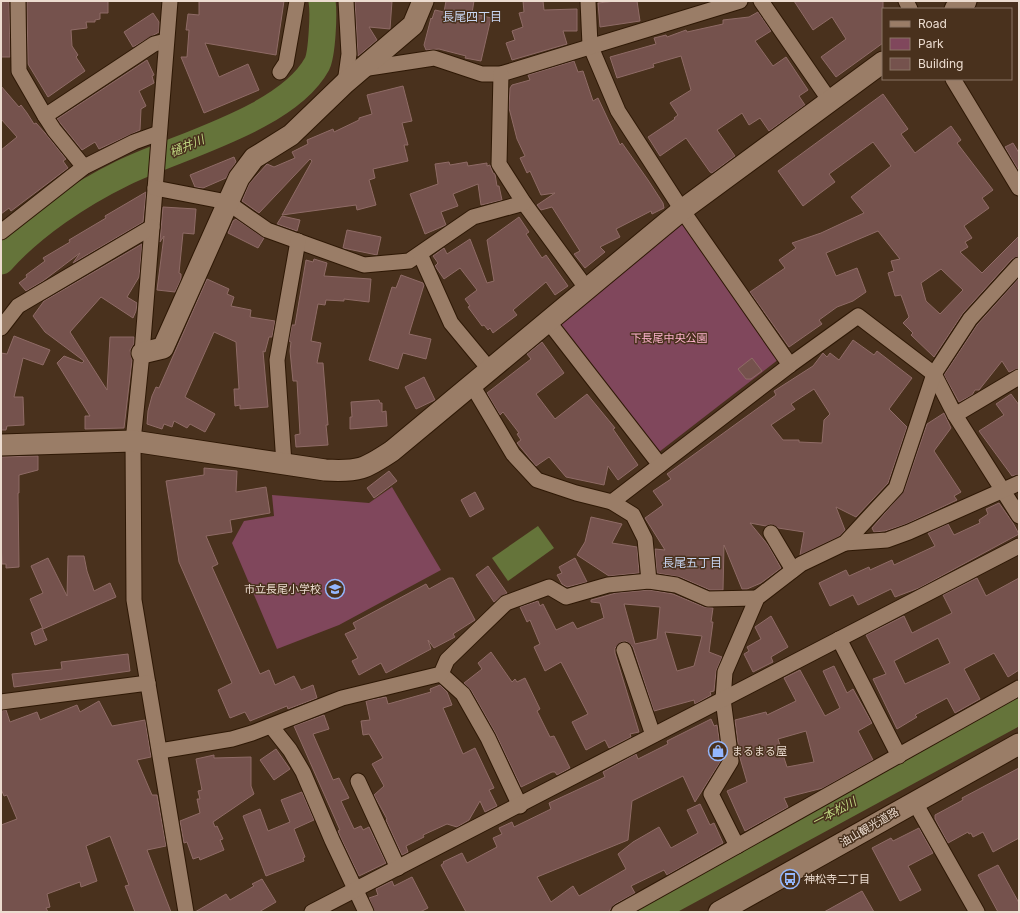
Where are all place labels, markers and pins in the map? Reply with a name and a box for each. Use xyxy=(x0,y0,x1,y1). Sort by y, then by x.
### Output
school or university icon: 市立長尾小学校 xyxy=(324,578,346,600)
place label: 市立長尾小学校 xyxy=(244,582,321,596)
shop icon: まるまる屋 xyxy=(707,740,729,762)
place label: まるまる屋 xyxy=(732,744,787,758)
bus stop icon: 神松寺二丁目 xyxy=(779,868,801,890)
place label: 神松寺二丁目 xyxy=(804,872,870,886)

